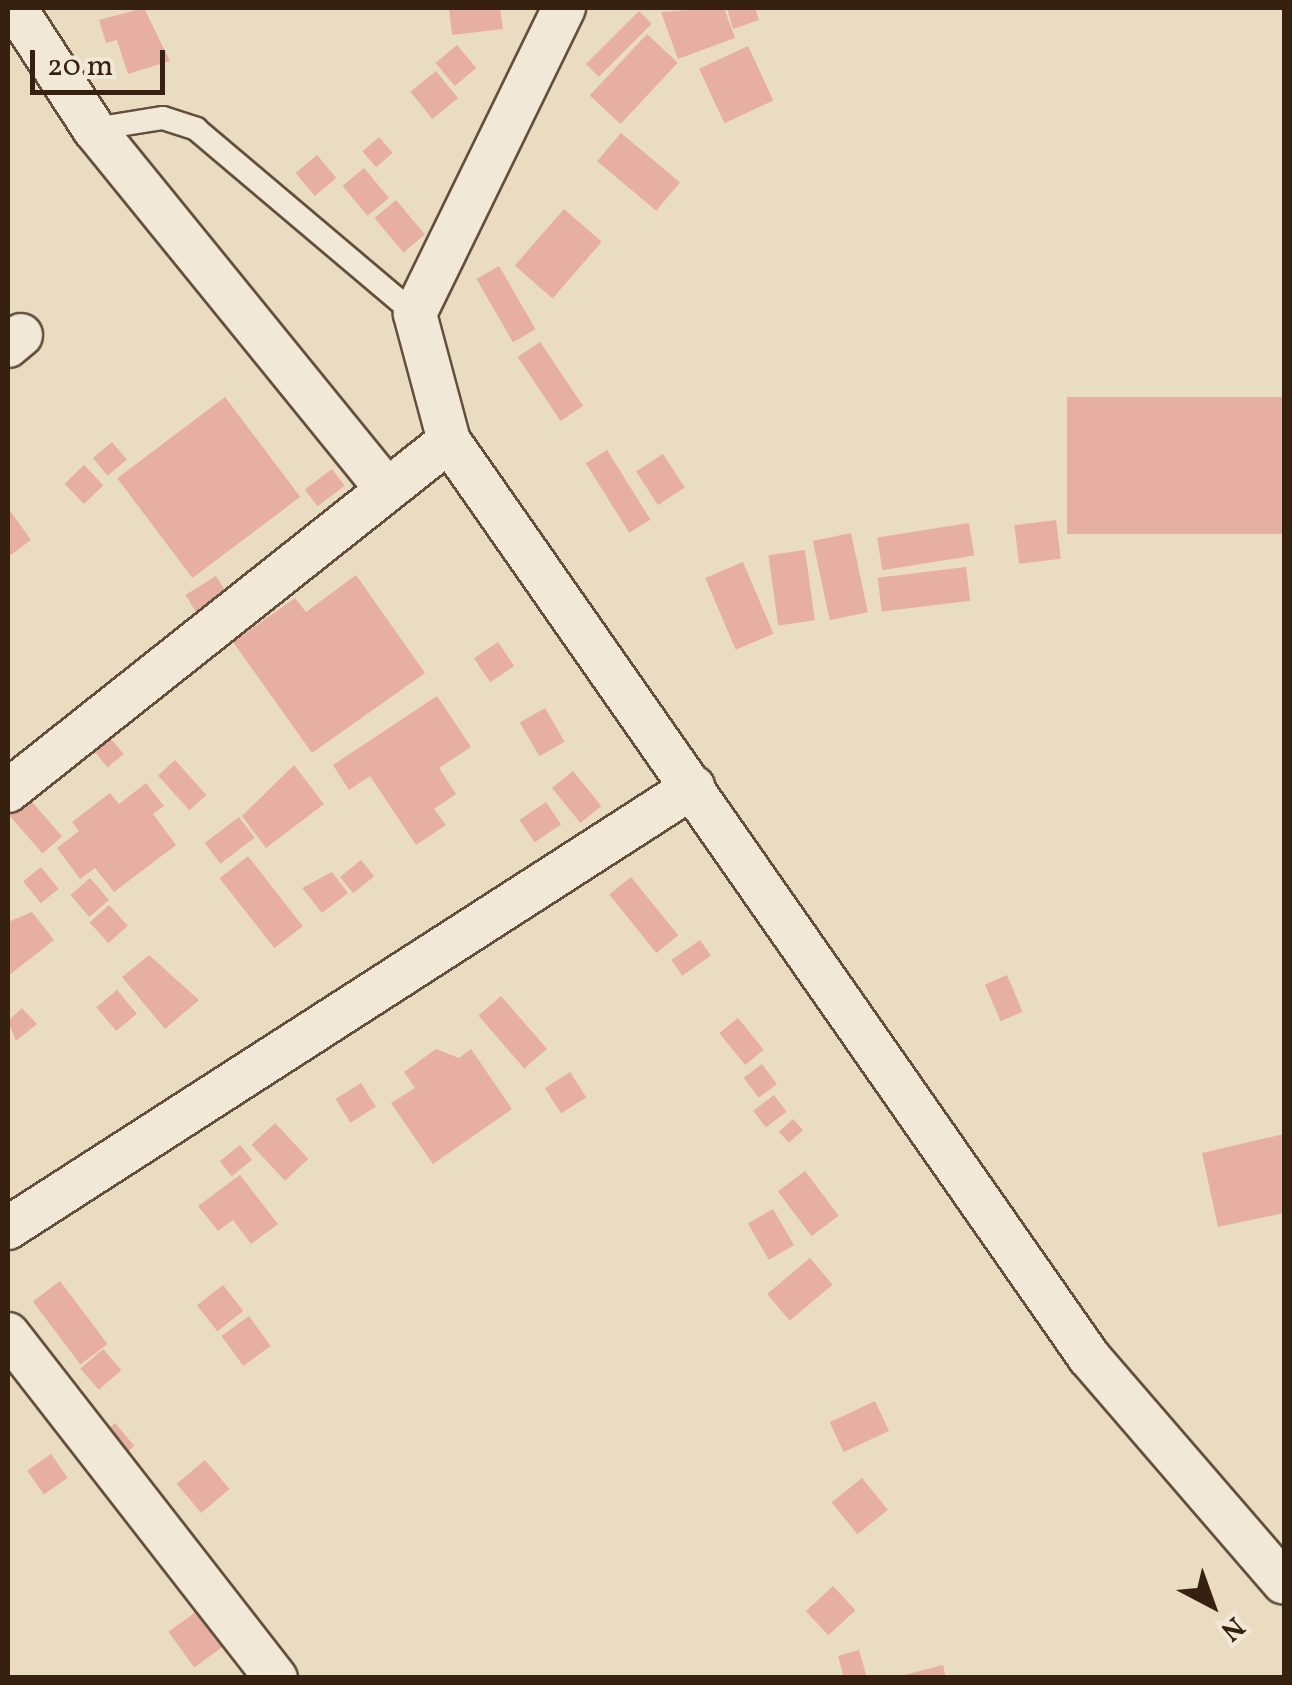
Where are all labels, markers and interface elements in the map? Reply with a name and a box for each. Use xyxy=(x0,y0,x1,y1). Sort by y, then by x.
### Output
scale bar xyxy=(35,30,170,92)
text: 20 m xyxy=(47,46,113,88)
north arrow xyxy=(1162,1555,1262,1655)
text: N xyxy=(1212,1607,1252,1649)

